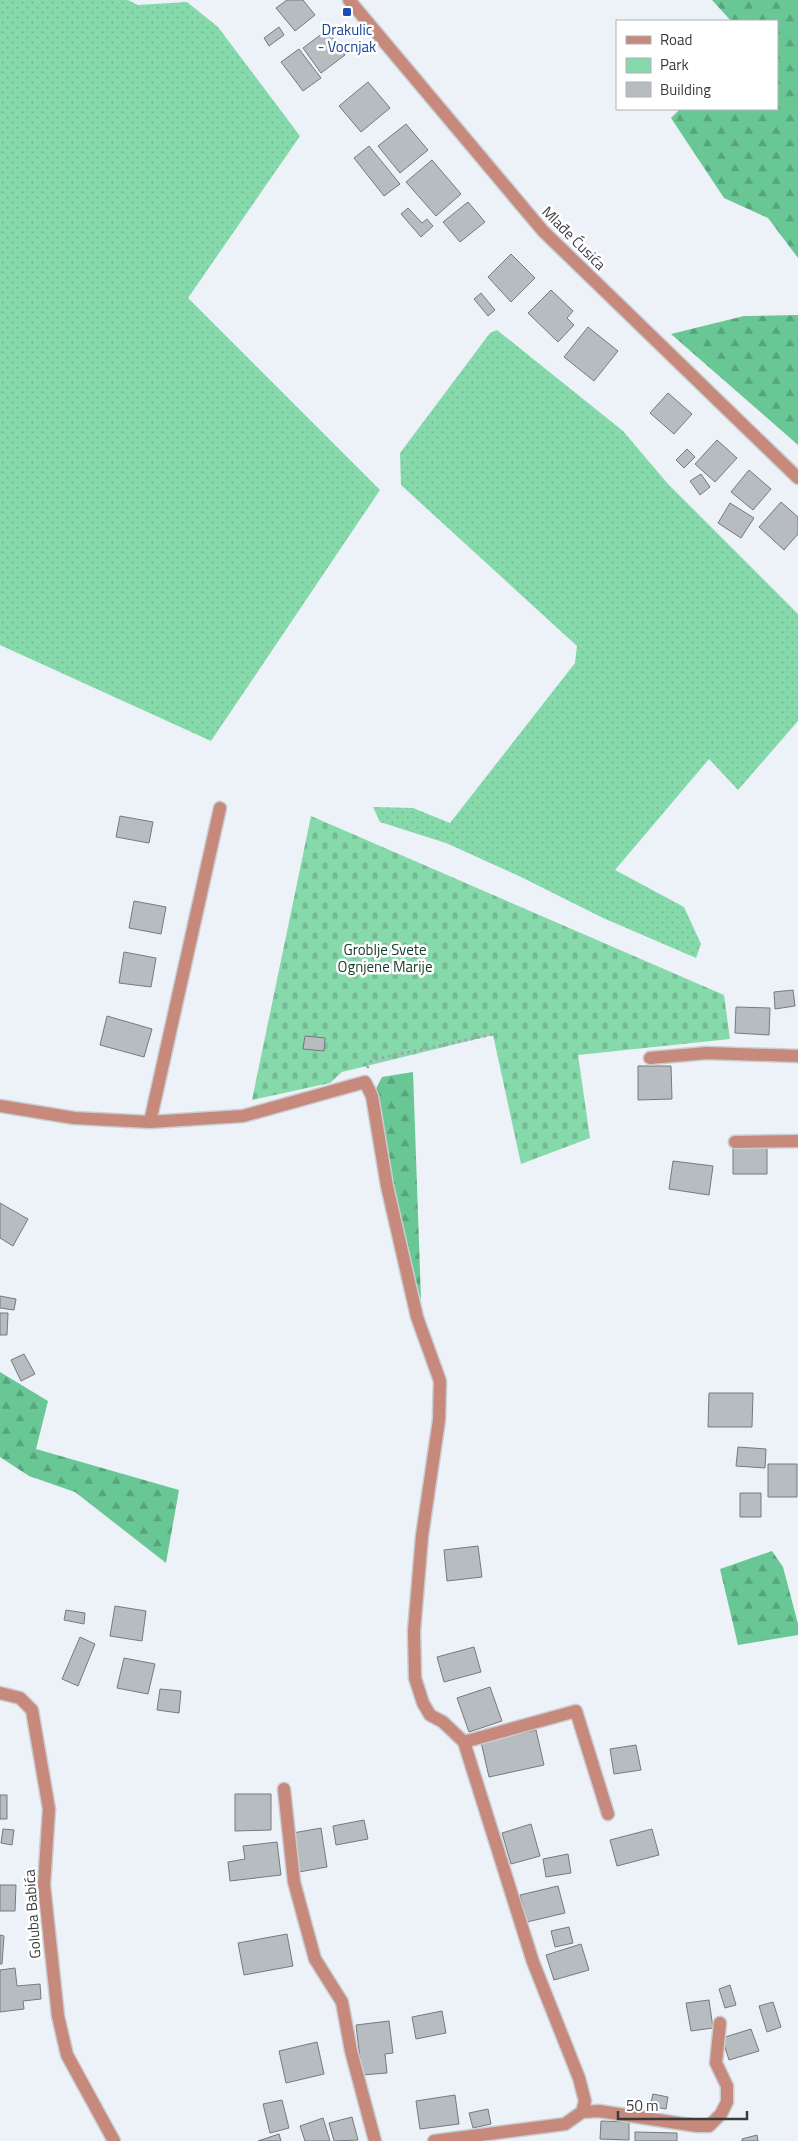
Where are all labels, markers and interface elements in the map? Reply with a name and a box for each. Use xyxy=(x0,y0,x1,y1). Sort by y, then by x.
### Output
marker: Drakulic - Vocnjak xyxy=(341,6,353,18)
place label: Drakulic - Vocnjak xyxy=(318,18,376,58)
legend xyxy=(616,20,778,110)
text: Road xyxy=(660,28,692,51)
text: Park xyxy=(660,53,689,76)
text: Building xyxy=(660,78,711,101)
street label: Mlađe Ćusića xyxy=(537,201,612,276)
park label: Groblje Svete Ognjene Marije xyxy=(338,938,432,978)
street label: Goluba Babića xyxy=(17,1868,47,1959)
scale bar xyxy=(618,2088,747,2120)
text: 50 m xyxy=(626,2094,659,2117)

